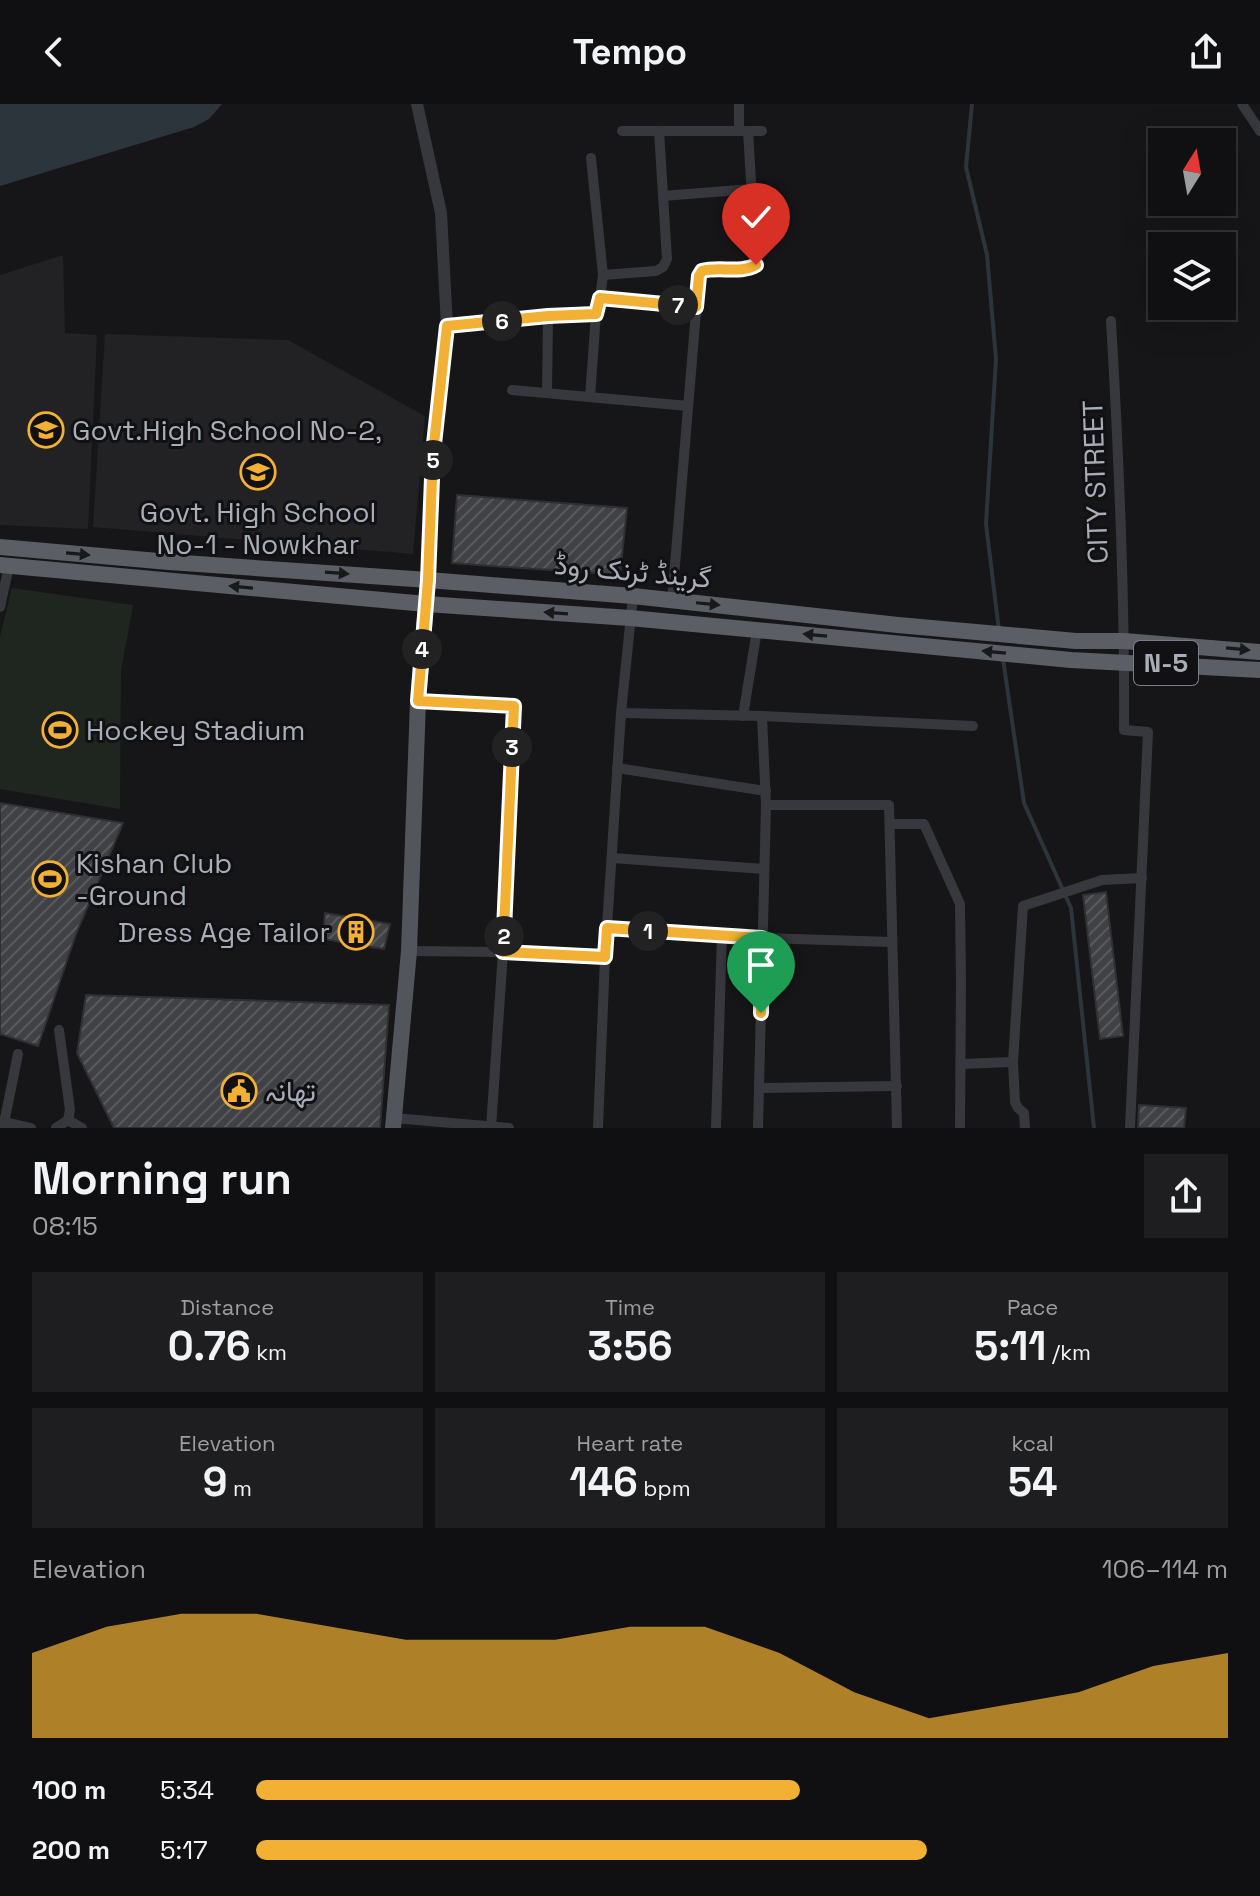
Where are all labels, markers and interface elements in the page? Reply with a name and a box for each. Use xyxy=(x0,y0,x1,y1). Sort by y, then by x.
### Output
text: Tempo xyxy=(573,29,687,75)
icon: back xyxy=(32,30,76,74)
icon: share xyxy=(1184,30,1228,74)
north arrow xyxy=(1148,128,1236,216)
map controls xyxy=(1148,128,1236,320)
pin xyxy=(722,183,790,265)
icon: check xyxy=(734,195,778,239)
button: layers xyxy=(1148,232,1236,320)
pin: 7 xyxy=(658,285,698,325)
text: 7 xyxy=(672,291,684,319)
pin: 6 xyxy=(482,301,522,341)
text: 6 xyxy=(495,307,509,335)
street label: CITY STREET xyxy=(1074,400,1116,564)
school or university icon: Govt.High School No-2, xyxy=(27,411,65,449)
place label: Govt.High School No-2, xyxy=(72,412,382,448)
pin: 5 xyxy=(413,440,453,480)
text: 5 xyxy=(426,446,440,474)
school or university icon: Govt. High School No-1 - Nowkhar xyxy=(239,453,277,491)
place label: Govt. High School No-1 - Nowkhar xyxy=(140,494,376,562)
street label: گرینڈ ٹرنک روڈ xyxy=(553,546,713,596)
one-way arrow xyxy=(66,547,91,560)
one-way arrow xyxy=(325,567,350,580)
one-way arrow xyxy=(228,580,253,593)
one-way arrow xyxy=(696,598,721,611)
one-way arrow xyxy=(543,606,568,619)
pin: 4 xyxy=(402,629,442,669)
one-way arrow xyxy=(802,629,827,642)
text: 4 xyxy=(415,635,429,663)
road number: N-5 xyxy=(1134,641,1198,685)
one-way arrow xyxy=(1226,643,1251,656)
one-way arrow xyxy=(981,646,1006,659)
sports icon: Hockey Stadium xyxy=(41,711,79,749)
place label: Hockey Stadium xyxy=(86,712,305,748)
pin: 3 xyxy=(492,727,532,767)
text: 3 xyxy=(505,733,519,761)
place label: Kishan Club -Ground xyxy=(76,845,232,913)
sports icon: Kishan Club -Ground xyxy=(31,860,69,898)
pin: 1 xyxy=(628,911,668,951)
building icon: Dress Age Tailor xyxy=(337,913,375,951)
place label: Dress Age Tailor xyxy=(118,914,330,950)
pin: 2 xyxy=(484,916,524,956)
text: 1 xyxy=(643,917,653,945)
text: 2 xyxy=(497,922,511,950)
pin xyxy=(727,931,795,1013)
icon: arrive xyxy=(739,943,783,987)
public building icon: تھانہ xyxy=(220,1072,258,1110)
place label: تھانہ xyxy=(265,1073,316,1109)
text: Morning run xyxy=(32,1151,292,1207)
button: share xyxy=(1144,1154,1228,1238)
text: 08:15 xyxy=(32,1209,98,1243)
text: Distance xyxy=(180,1293,274,1321)
text: Time xyxy=(605,1293,655,1321)
text: Pace xyxy=(1007,1293,1058,1321)
text: 0.76 xyxy=(168,1321,250,1372)
text: 3:56 xyxy=(588,1321,672,1372)
text: 5:11 xyxy=(974,1321,1046,1372)
text: km xyxy=(250,1338,287,1366)
text: /km xyxy=(1046,1338,1091,1366)
text: Elevation xyxy=(179,1429,276,1457)
text: Heart rate xyxy=(577,1429,683,1457)
text: kcal xyxy=(1011,1429,1054,1457)
text: 9 xyxy=(203,1457,227,1508)
text: 146 xyxy=(569,1457,638,1508)
text: 54 xyxy=(1008,1457,1057,1508)
text: m xyxy=(227,1474,252,1502)
text: bpm xyxy=(638,1474,691,1502)
text: Elevation xyxy=(32,1552,146,1586)
text: 106–114 m xyxy=(1102,1552,1228,1586)
text: 100 m xyxy=(32,1773,106,1807)
text: 5:34 xyxy=(160,1773,214,1807)
text: 200 m xyxy=(32,1833,110,1867)
text: 5:17 xyxy=(160,1833,208,1867)

